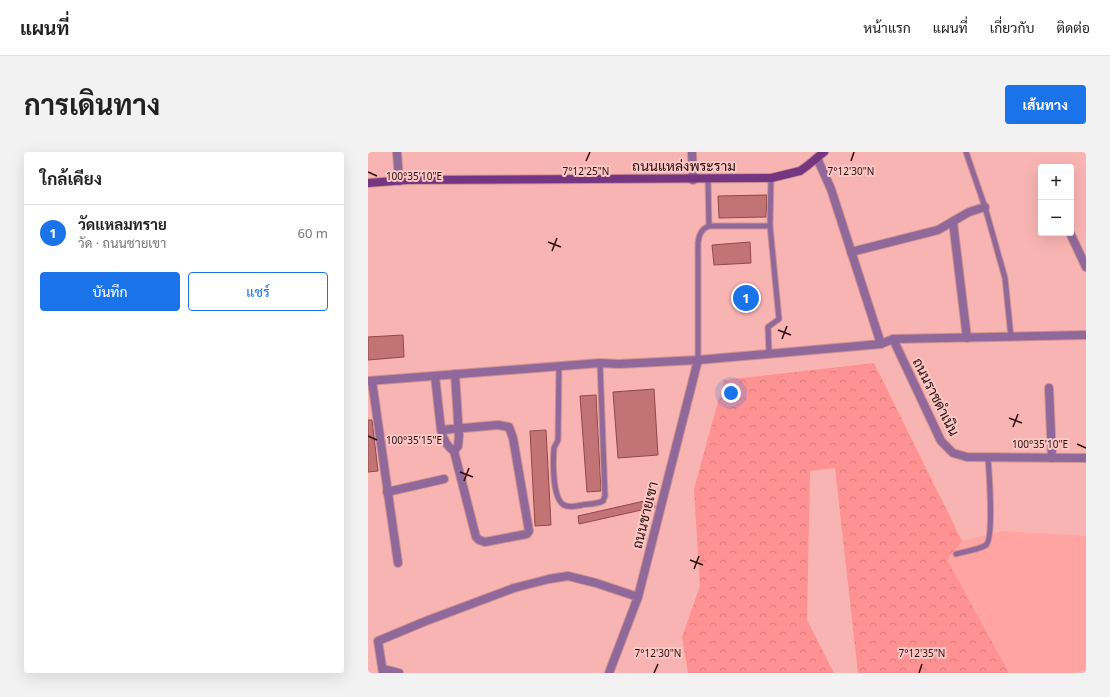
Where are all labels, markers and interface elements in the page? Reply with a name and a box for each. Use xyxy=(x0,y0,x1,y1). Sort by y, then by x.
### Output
text: แผนที่ xyxy=(20,15,69,41)
text: หน้าแรก xyxy=(863,18,911,37)
text: แผนที่ xyxy=(933,18,968,37)
text: เกี่ยวกับ xyxy=(990,18,1034,37)
text: ติดต่อ xyxy=(1056,18,1090,37)
text: การเดินทาง xyxy=(24,85,160,123)
button: เส้นทาง xyxy=(1005,85,1086,124)
street label: ถนนแหล่งพระราม xyxy=(632,156,736,175)
text: 7°12'25"N xyxy=(563,164,609,178)
text: 7°12'30"N xyxy=(828,164,874,178)
map controls xyxy=(1038,164,1074,236)
button: + xyxy=(1038,164,1074,200)
text: ใกล้เคียง xyxy=(40,167,102,190)
text: 100°35'10"E xyxy=(386,169,442,183)
button: − xyxy=(1038,200,1074,236)
text: วัดแหลมทราย xyxy=(78,214,167,234)
text: 1 xyxy=(49,224,57,242)
text: 60 m xyxy=(298,224,328,242)
text: วัด · ถนนชายเขา xyxy=(78,234,166,252)
button: บันทึก xyxy=(40,272,180,311)
button: แชร์ xyxy=(188,272,328,311)
pin: 1 xyxy=(733,283,759,313)
street label: ถนนราชดำเนิน xyxy=(909,354,964,439)
your location xyxy=(721,383,741,403)
text: 100°35'15"E xyxy=(386,433,442,447)
text: 100°35'10"E xyxy=(1012,437,1068,451)
street label: ถนนชายเขา xyxy=(627,479,662,551)
text: 7°12'30"N xyxy=(635,646,681,660)
text: 7°12'35"N xyxy=(899,646,945,660)

